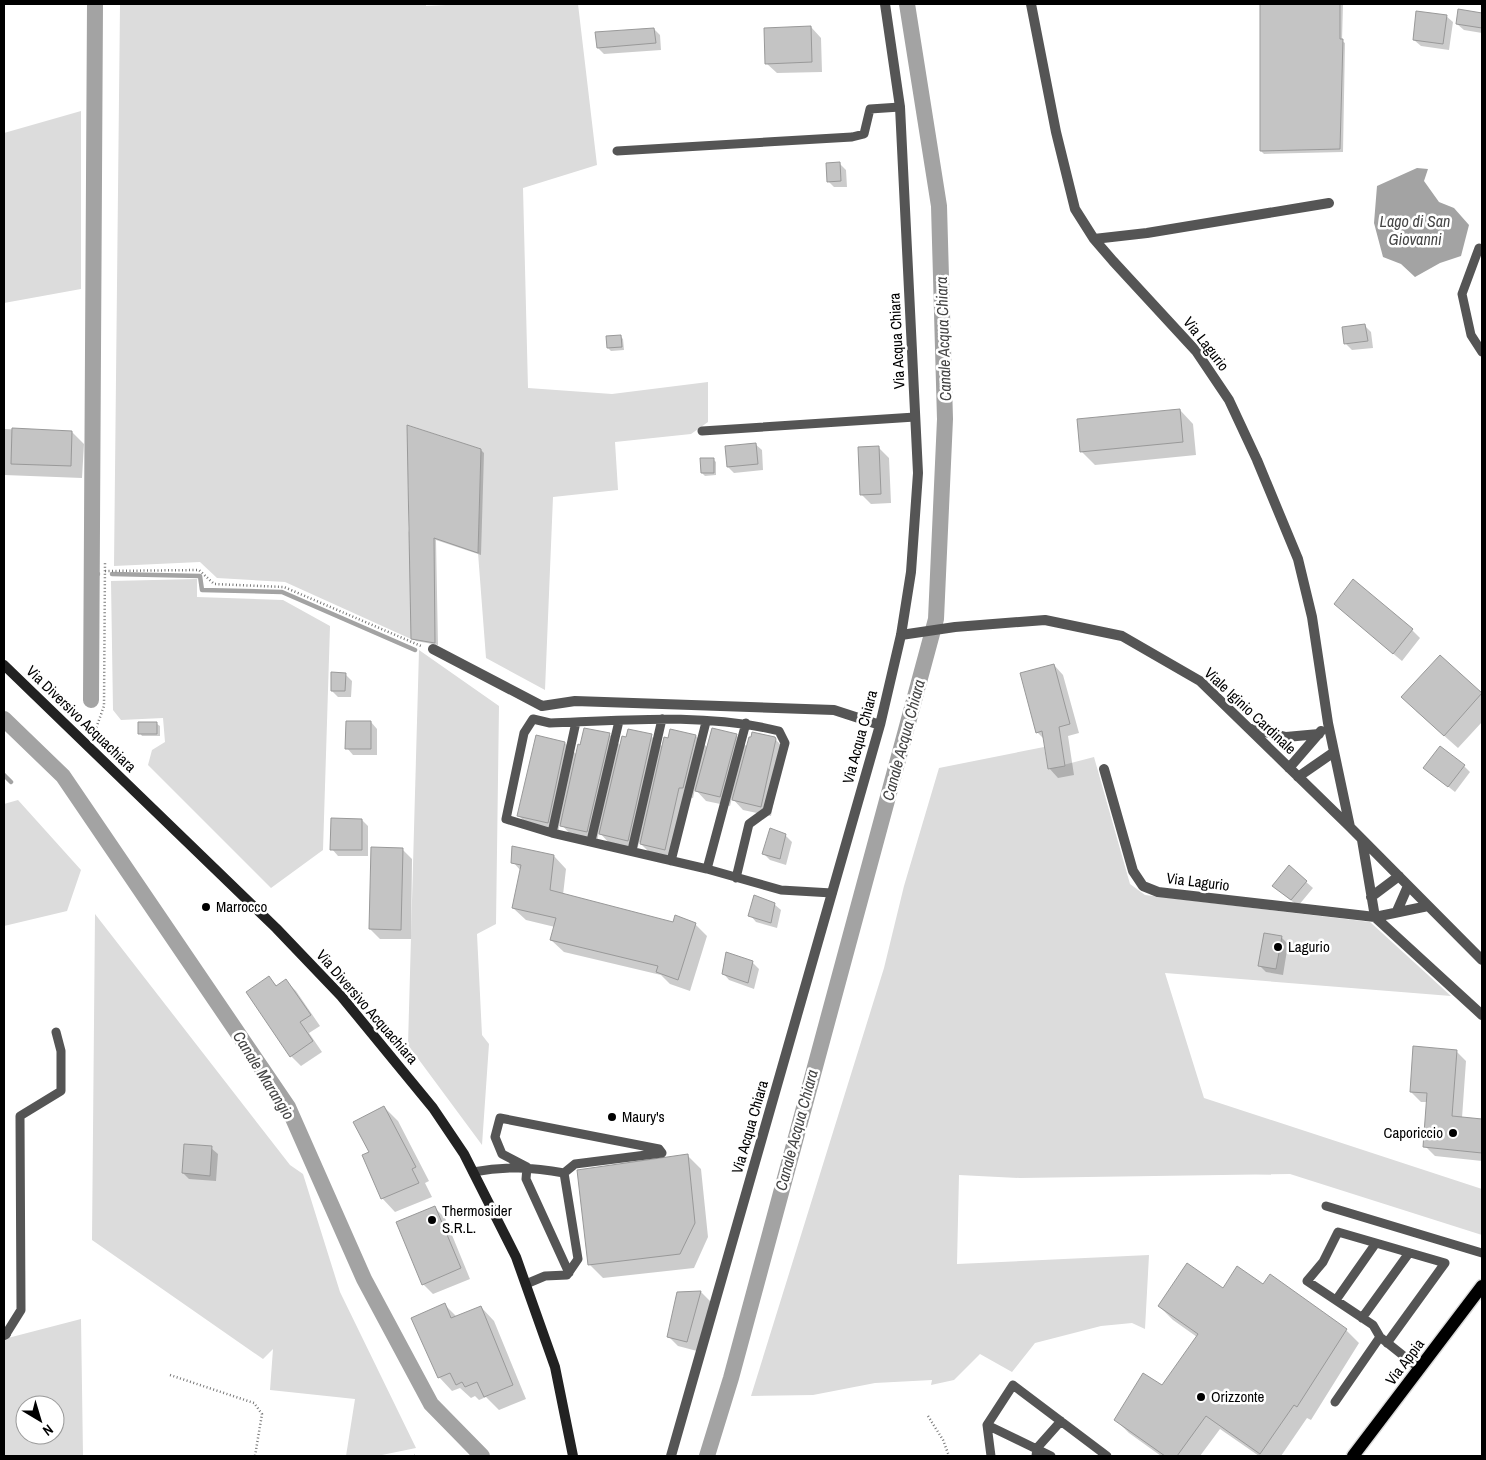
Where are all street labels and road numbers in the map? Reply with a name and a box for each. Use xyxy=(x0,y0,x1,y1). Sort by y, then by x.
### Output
street label: Via Acqua Chiara xyxy=(883,292,910,390)
street label: Via Lagurio xyxy=(1179,312,1234,375)
street label: Via Diversivo Acquachiara xyxy=(22,661,141,777)
street label: Viale Iginio Cardinale xyxy=(1200,662,1301,759)
street label: Via Acqua Chiara xyxy=(837,688,882,786)
street label: Via Lagurio xyxy=(1165,867,1231,896)
street label: Via Diversivo Acquachiara xyxy=(312,945,423,1069)
street label: Via Acqua Chiara xyxy=(726,1078,773,1176)
street label: Via Appia xyxy=(1380,1334,1429,1389)

